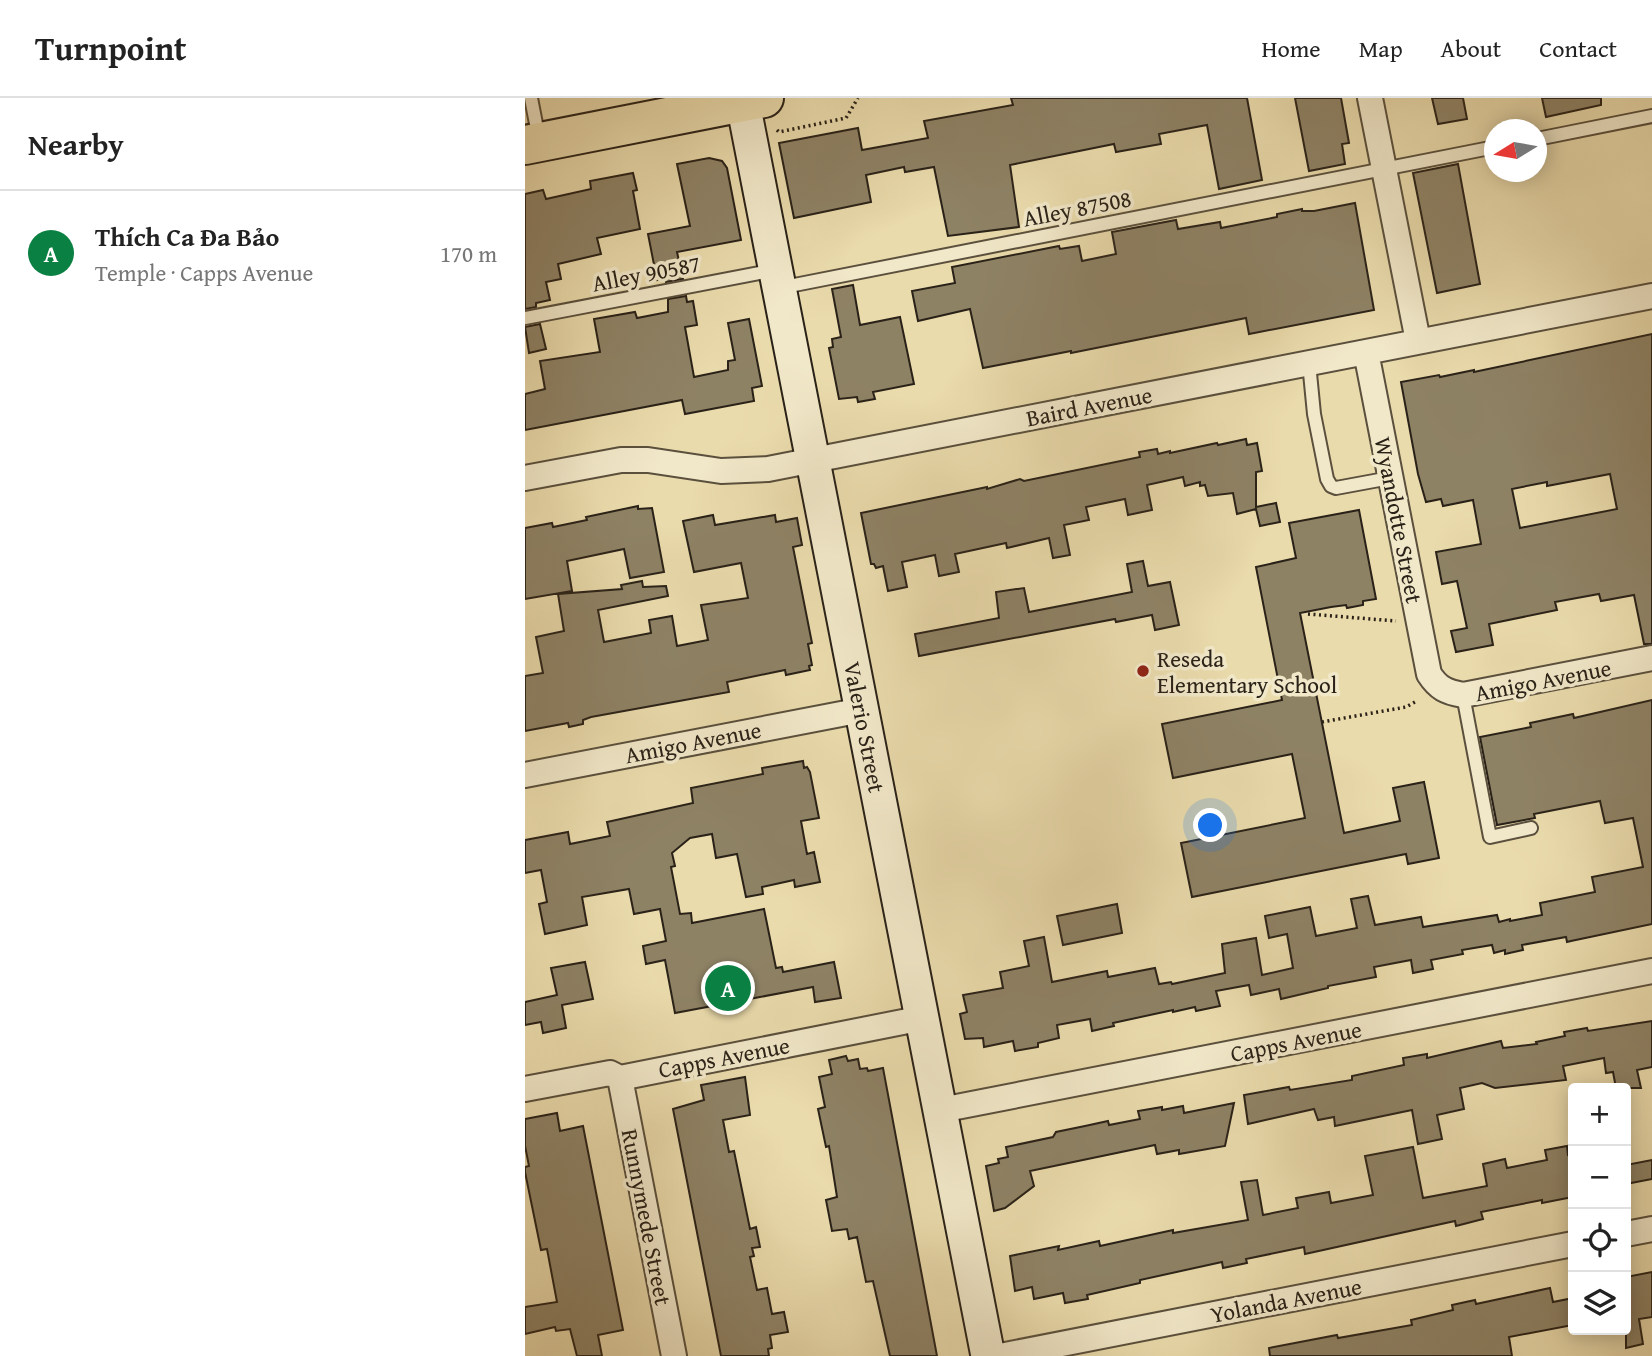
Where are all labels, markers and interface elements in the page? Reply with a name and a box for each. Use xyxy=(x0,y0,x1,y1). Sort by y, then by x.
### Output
text: Turnpoint xyxy=(35,24,187,72)
text: Home xyxy=(1262,31,1321,66)
text: Map xyxy=(1359,31,1403,66)
text: About xyxy=(1441,31,1501,66)
text: Contact xyxy=(1539,31,1617,66)
north arrow xyxy=(1484,119,1547,182)
text: Nearby xyxy=(28,122,124,166)
street label: Alley 87508 xyxy=(1020,181,1134,235)
text: Thích Ca Đa Bảo xyxy=(95,217,279,256)
text: A xyxy=(44,237,58,270)
text: 170 m xyxy=(440,237,497,270)
street label: Alley 90587 xyxy=(589,246,703,300)
text: Temple · Capps Avenue xyxy=(95,256,313,289)
street label: Baird Avenue xyxy=(1023,378,1155,434)
street label: Wyandotte Street xyxy=(1367,434,1431,606)
place label: Reseda Elementary School xyxy=(1157,642,1337,701)
street label: Amigo Avenue xyxy=(1472,651,1614,709)
street label: Valerio Street xyxy=(836,659,894,795)
marker: Reseda Elementary School xyxy=(1135,663,1151,679)
street label: Amigo Avenue xyxy=(622,713,764,771)
your location xyxy=(1193,808,1227,842)
pin: A xyxy=(705,962,751,1014)
street label: Capps Avenue xyxy=(1228,1012,1364,1070)
street label: Capps Avenue xyxy=(656,1028,792,1086)
map controls xyxy=(1568,1083,1631,1335)
button: + xyxy=(1568,1083,1631,1146)
street label: Runnymede Street xyxy=(614,1126,680,1308)
button: − xyxy=(1568,1146,1631,1209)
button: locate xyxy=(1568,1209,1631,1272)
street label: Yolanda Avenue xyxy=(1208,1269,1364,1331)
button: layers xyxy=(1568,1272,1631,1335)

